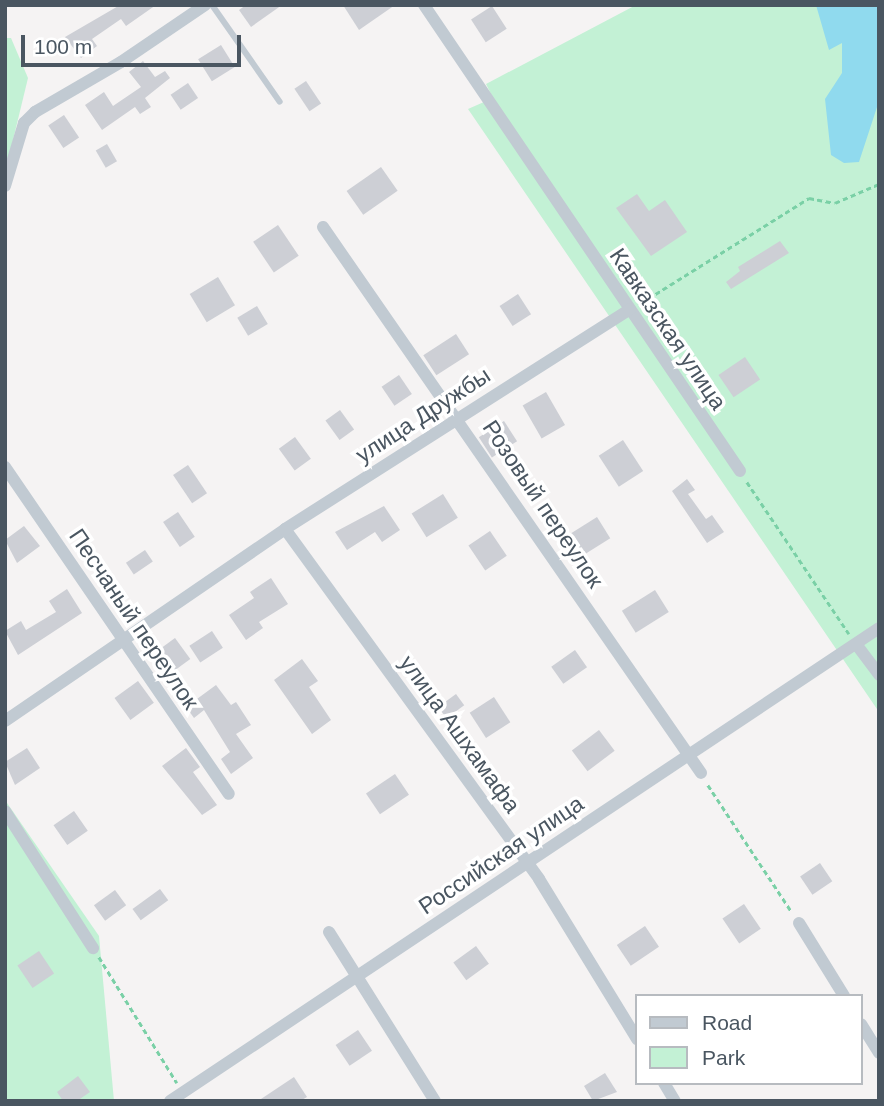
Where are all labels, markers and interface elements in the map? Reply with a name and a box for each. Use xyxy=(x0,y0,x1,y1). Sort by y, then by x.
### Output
scale bar xyxy=(24,21,245,65)
text: 100 m xyxy=(34,35,92,58)
street label: Кавказcкая улица xyxy=(604,243,732,415)
street label: улица Дружбы xyxy=(351,361,495,469)
street label: Розовый переулок xyxy=(477,415,609,593)
street label: Песчаный переулок xyxy=(63,523,205,715)
street label: улица Ашхамафа xyxy=(394,650,526,818)
street label: Российская улица xyxy=(413,790,589,920)
legend xyxy=(636,994,863,1085)
text: Road xyxy=(702,1011,752,1034)
text: Park xyxy=(702,1046,745,1069)

